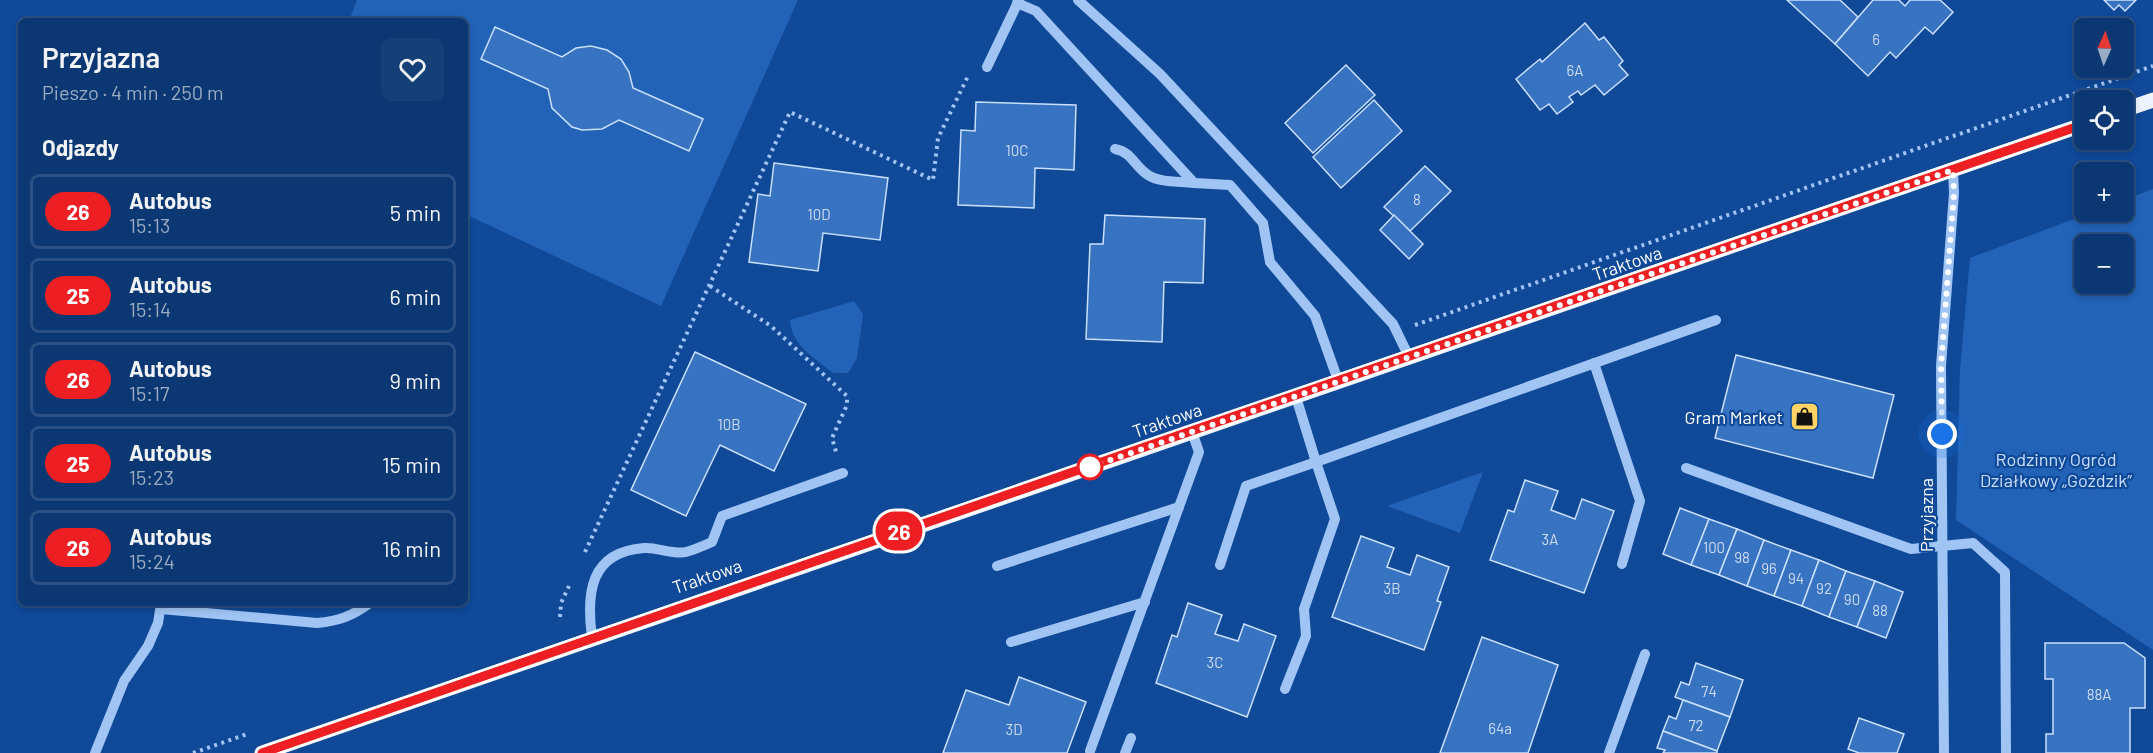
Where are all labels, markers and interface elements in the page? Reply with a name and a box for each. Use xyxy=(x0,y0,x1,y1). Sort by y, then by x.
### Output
north arrow xyxy=(2074,18,2134,78)
map controls xyxy=(2074,18,2134,294)
house number: 6 xyxy=(1872,30,1880,48)
button: heart xyxy=(381,38,444,101)
text: Przyjazna xyxy=(42,40,160,74)
house number: 6A xyxy=(1567,61,1583,79)
text: Pieszo · 4 min · 250 m xyxy=(42,80,224,104)
button: locate xyxy=(2074,90,2134,150)
text: Odjazdy xyxy=(42,134,119,160)
house number: 10C xyxy=(1006,141,1028,159)
button: + xyxy=(2074,162,2134,222)
text: Autobus xyxy=(129,187,212,213)
house number: 8 xyxy=(1413,190,1421,208)
text: 26 xyxy=(66,199,90,224)
text: 5 min xyxy=(390,199,441,225)
house number: 10D xyxy=(808,205,831,223)
text: 15:13 xyxy=(129,213,170,237)
button: − xyxy=(2074,234,2134,294)
street label: Traktowa xyxy=(1590,241,1664,285)
text: Autobus xyxy=(129,271,212,297)
text: 25 xyxy=(66,283,90,308)
text: 6 min xyxy=(390,283,441,309)
text: 15:14 xyxy=(129,297,171,321)
text: Autobus xyxy=(129,355,212,381)
text: 26 xyxy=(66,367,90,392)
text: 9 min xyxy=(389,367,441,393)
text: 15:17 xyxy=(129,381,170,405)
street label: Traktowa xyxy=(1130,398,1204,442)
shop icon: Gram Market xyxy=(1788,401,1820,433)
place label: Gram Market xyxy=(1684,406,1783,428)
house number: 10B xyxy=(717,415,741,433)
your location xyxy=(1927,419,1957,449)
text: Autobus xyxy=(129,439,212,465)
park label: Rodzinny Ogród Działkowy „Goździk” xyxy=(1980,448,2132,491)
text: 25 xyxy=(66,451,90,476)
text: 15 min xyxy=(382,451,441,477)
unlabelled marker xyxy=(1077,454,1103,480)
text: 15:23 xyxy=(129,465,174,489)
street label: Przyjazna xyxy=(1915,478,1937,552)
line badge: 26 xyxy=(872,512,926,550)
text: 26 xyxy=(887,519,911,544)
text: Autobus xyxy=(129,523,212,549)
house number: 3A xyxy=(1542,530,1558,548)
text: 26 xyxy=(66,535,90,560)
text: 16 min xyxy=(382,535,441,561)
house number: 100 xyxy=(1703,538,1725,556)
house number: 98 xyxy=(1734,548,1750,566)
text: 15:24 xyxy=(129,549,175,573)
street label: Traktowa xyxy=(670,554,744,598)
house number: 96 xyxy=(1761,559,1777,577)
house number: 94 xyxy=(1788,569,1804,587)
house number: 3B xyxy=(1383,579,1401,597)
house number: 92 xyxy=(1816,579,1832,597)
house number: 90 xyxy=(1844,590,1860,608)
house number: 88 xyxy=(1872,601,1888,619)
house number: 3C xyxy=(1207,653,1223,671)
house number: 74 xyxy=(1701,682,1717,700)
house number: 88A xyxy=(2087,685,2111,703)
house number: 72 xyxy=(1688,716,1704,734)
house number: 64a xyxy=(1488,719,1512,737)
house number: 3D xyxy=(1006,720,1023,738)

